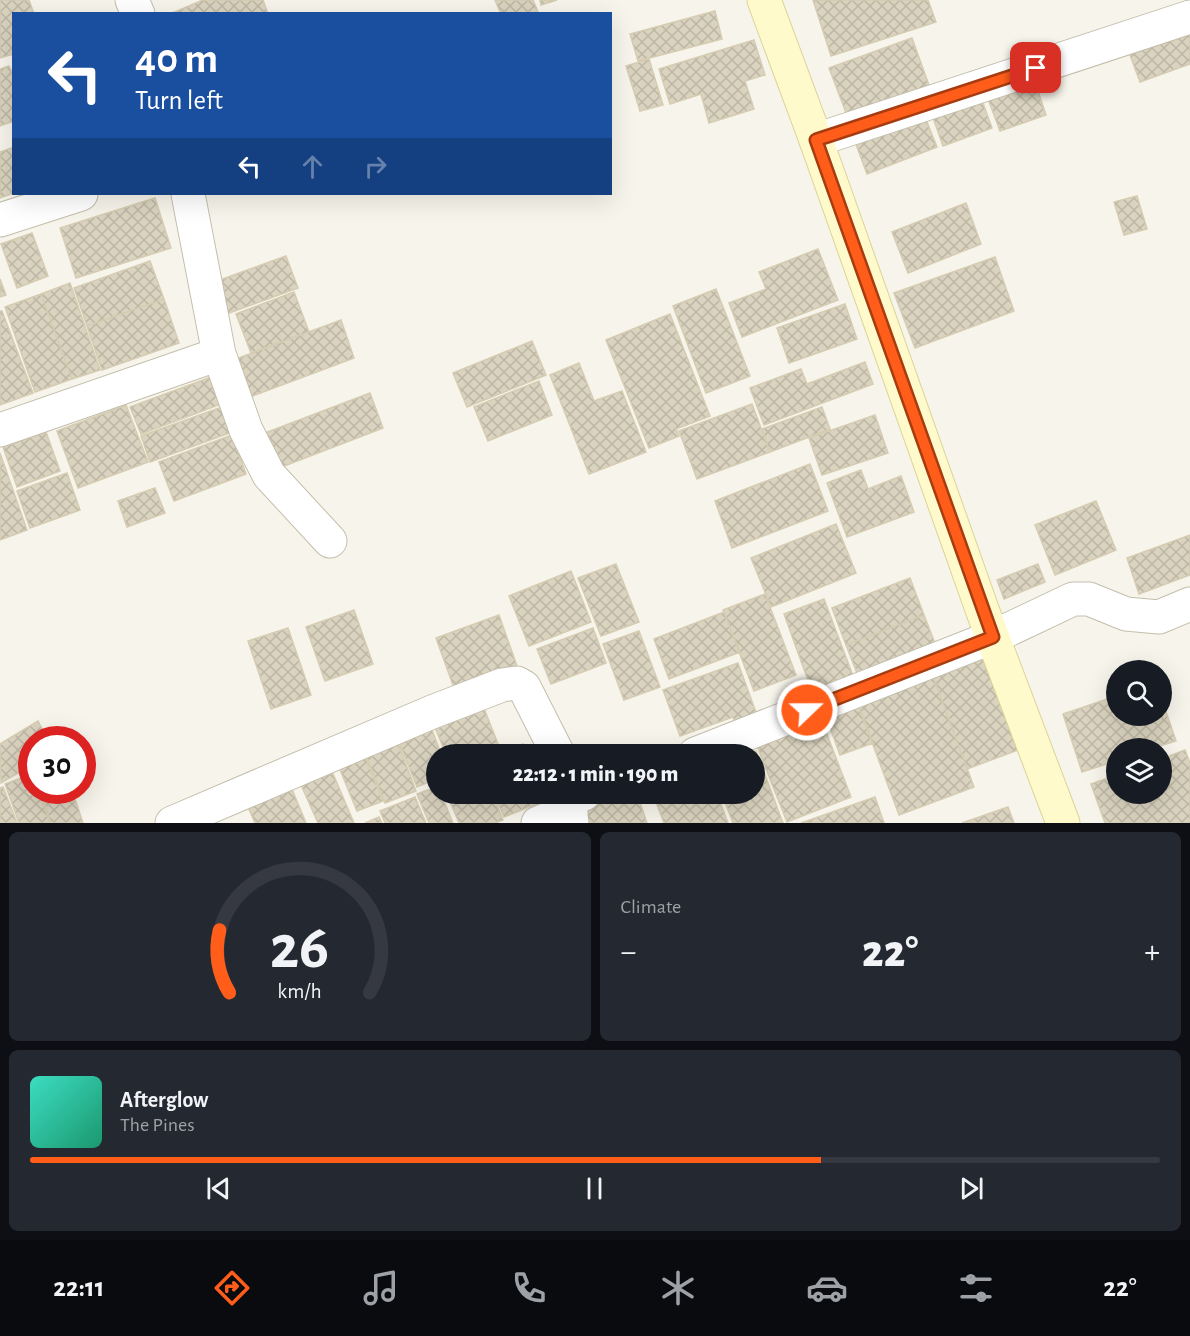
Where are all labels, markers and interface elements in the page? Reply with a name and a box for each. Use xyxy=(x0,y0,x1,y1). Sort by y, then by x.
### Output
icon: left xyxy=(36,36,114,114)
text: 40 m xyxy=(135,38,218,80)
pin xyxy=(1010,42,1061,93)
icon: arrive xyxy=(1019,51,1052,84)
text: Turn left xyxy=(135,87,223,114)
icon: left xyxy=(233,150,266,183)
icon: ahead xyxy=(296,150,329,183)
icon: right xyxy=(359,150,392,183)
map controls xyxy=(1106,660,1172,804)
button: search xyxy=(1106,660,1172,726)
position arrow xyxy=(775,678,839,742)
speed limit sign: 30 xyxy=(18,726,96,804)
button: layers xyxy=(1106,738,1172,804)
text: 22:12 · 1 min · 190 m xyxy=(513,763,678,785)
text: Climate xyxy=(621,897,681,917)
text: 26 xyxy=(270,917,330,979)
text: 22° xyxy=(862,930,918,975)
text: − xyxy=(621,936,636,969)
text: + xyxy=(1144,936,1160,969)
text: km/h xyxy=(278,982,322,1003)
text: Afterglow xyxy=(120,1089,208,1111)
text: The Pines xyxy=(120,1115,195,1135)
icon: previous xyxy=(202,1172,235,1205)
icon: pause xyxy=(578,1172,611,1205)
icon: next xyxy=(955,1172,988,1205)
icon: directions xyxy=(211,1267,253,1309)
icon: music xyxy=(360,1267,402,1309)
icon: phone xyxy=(508,1267,550,1309)
icon: climate xyxy=(657,1267,699,1309)
icon: car xyxy=(806,1267,848,1309)
icon: filters xyxy=(955,1267,997,1309)
text: 22:11 xyxy=(53,1274,104,1301)
text: 22° xyxy=(1103,1274,1137,1301)

